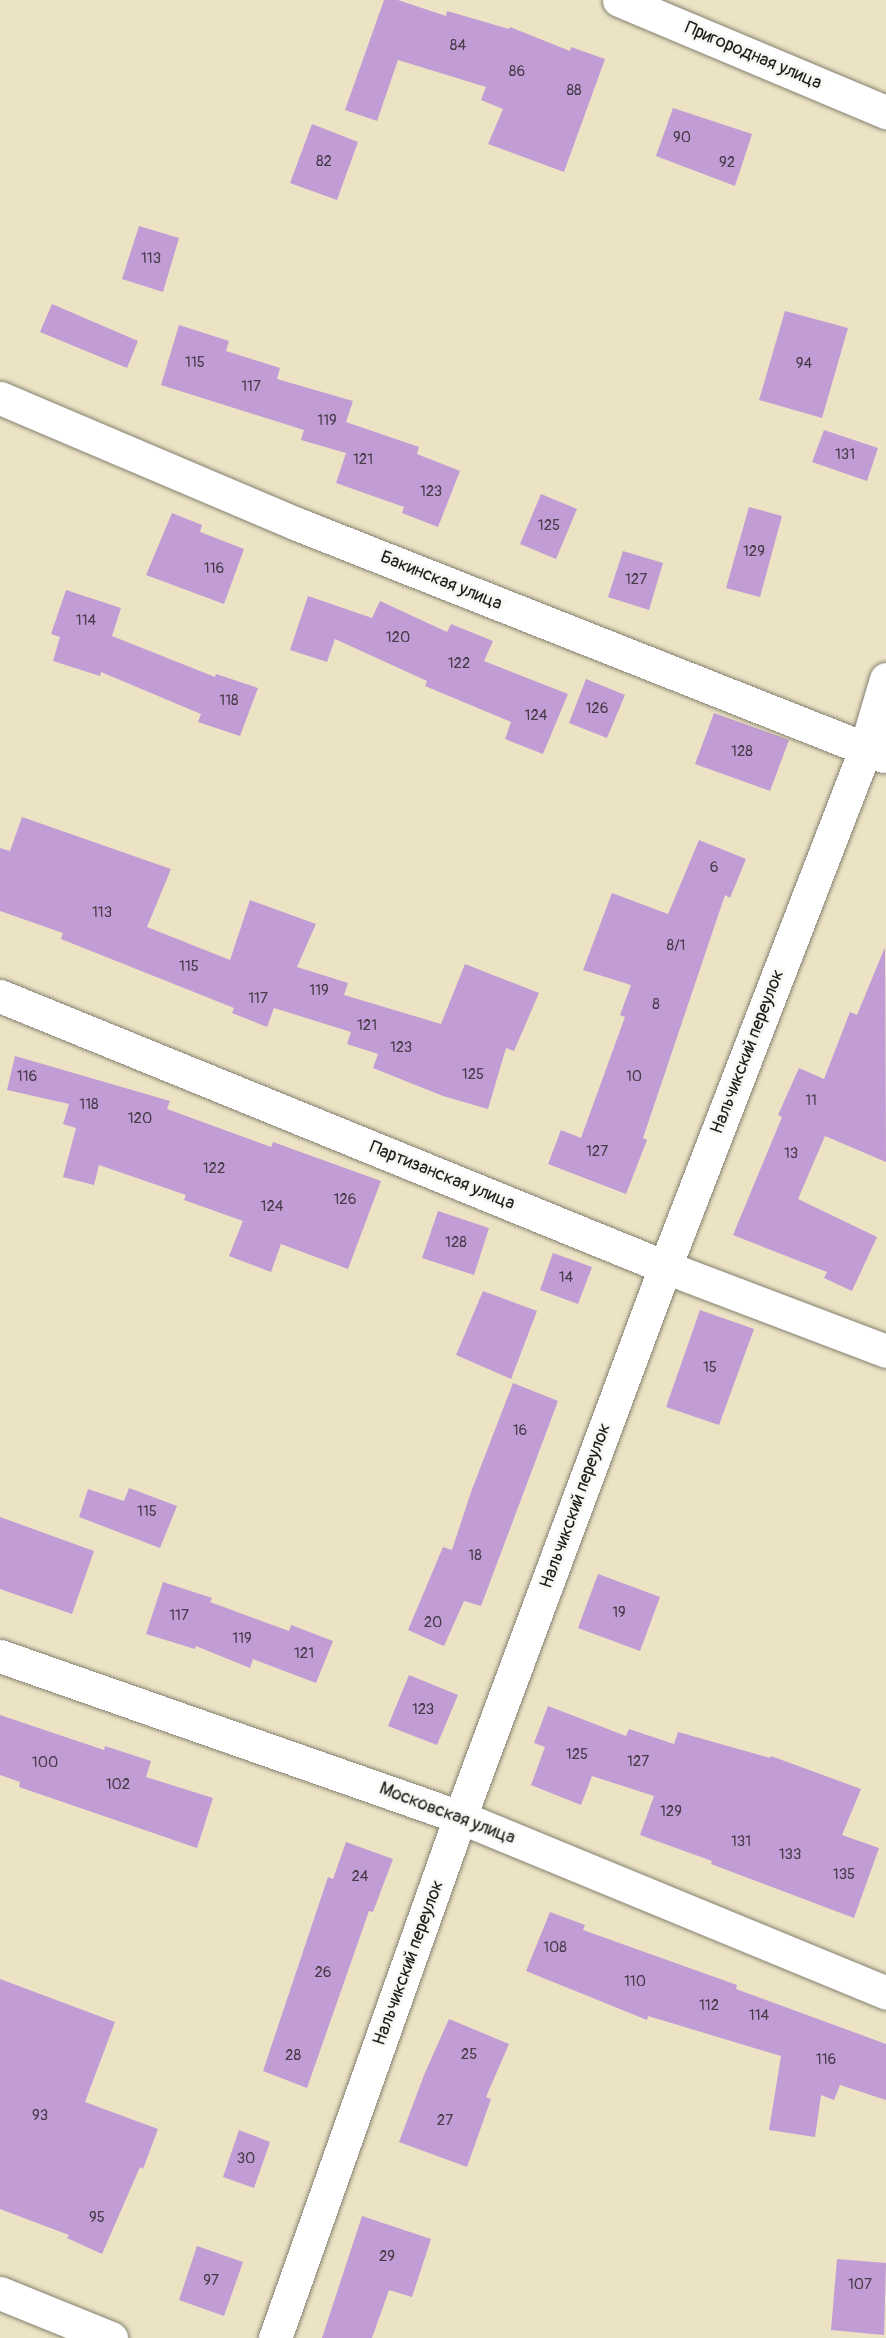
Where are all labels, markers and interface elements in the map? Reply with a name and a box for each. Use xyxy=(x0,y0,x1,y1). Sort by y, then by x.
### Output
street label: Пригородная улица xyxy=(681,17,825,95)
house number: 84 xyxy=(450,37,466,55)
house number: 86 xyxy=(509,63,525,81)
house number: 88 xyxy=(566,82,582,100)
house number: 90 xyxy=(673,129,691,147)
house number: 82 xyxy=(316,153,332,171)
house number: 92 xyxy=(719,154,735,172)
house number: 113 xyxy=(141,250,161,268)
house number: 115 xyxy=(185,354,205,372)
house number: 94 xyxy=(796,355,812,373)
house number: 117 xyxy=(241,378,261,396)
house number: 119 xyxy=(317,412,337,430)
house number: 131 xyxy=(835,446,855,464)
house number: 121 xyxy=(353,451,373,469)
house number: 123 xyxy=(420,483,442,501)
house number: 125 xyxy=(538,517,560,535)
house number: 129 xyxy=(743,543,765,561)
street label: Бакинская улица xyxy=(377,547,505,615)
house number: 116 xyxy=(204,560,224,578)
house number: 127 xyxy=(625,571,647,589)
house number: 114 xyxy=(76,612,96,630)
house number: 120 xyxy=(386,629,410,647)
house number: 122 xyxy=(448,655,470,673)
house number: 118 xyxy=(219,692,239,710)
house number: 126 xyxy=(586,700,608,718)
house number: 124 xyxy=(525,707,547,725)
house number: 128 xyxy=(731,743,753,761)
house number: 6 xyxy=(710,859,718,877)
house number: 113 xyxy=(92,904,112,922)
house number: 8/1 xyxy=(667,937,685,955)
house number: 115 xyxy=(179,958,199,976)
street label: Нальчикский переулок xyxy=(707,967,789,1137)
house number: 119 xyxy=(309,982,329,1000)
house number: 117 xyxy=(248,990,268,1008)
house number: 8 xyxy=(652,996,660,1014)
house number: 121 xyxy=(357,1017,377,1035)
house number: 123 xyxy=(390,1039,412,1057)
house number: 125 xyxy=(462,1066,484,1084)
house number: 116 xyxy=(17,1068,37,1086)
house number: 10 xyxy=(626,1068,642,1086)
house number: 11 xyxy=(805,1092,817,1110)
house number: 118 xyxy=(79,1096,99,1114)
house number: 120 xyxy=(128,1110,152,1128)
street label: Партизанская улица xyxy=(366,1137,518,1215)
house number: 127 xyxy=(586,1143,608,1161)
house number: 13 xyxy=(784,1145,798,1163)
house number: 122 xyxy=(203,1160,225,1178)
house number: 126 xyxy=(334,1191,356,1209)
house number: 124 xyxy=(261,1198,283,1216)
house number: 128 xyxy=(445,1234,467,1252)
house number: 14 xyxy=(559,1269,573,1287)
house number: 15 xyxy=(703,1359,717,1377)
street label: Нальчикский переулок xyxy=(536,1420,616,1592)
house number: 16 xyxy=(513,1422,527,1440)
house number: 115 xyxy=(137,1503,157,1521)
house number: 18 xyxy=(468,1547,482,1565)
house number: 19 xyxy=(612,1604,626,1622)
house number: 117 xyxy=(169,1607,189,1625)
house number: 20 xyxy=(424,1614,442,1632)
house number: 119 xyxy=(232,1630,252,1648)
house number: 121 xyxy=(294,1645,314,1663)
house number: 123 xyxy=(412,1701,434,1719)
house number: 125 xyxy=(566,1746,588,1764)
house number: 127 xyxy=(627,1753,649,1771)
house number: 100 xyxy=(32,1754,58,1772)
house number: 102 xyxy=(106,1776,130,1794)
street label: Московская улица xyxy=(376,1778,518,1850)
house number: 129 xyxy=(660,1803,682,1821)
house number: 131 xyxy=(731,1833,751,1851)
house number: 133 xyxy=(779,1846,801,1864)
house number: 135 xyxy=(833,1866,855,1884)
house number: 24 xyxy=(351,1868,369,1886)
street label: Нальчикский переулок xyxy=(369,1877,449,2049)
house number: 108 xyxy=(543,1939,567,1957)
house number: 26 xyxy=(314,1964,332,1982)
house number: 110 xyxy=(624,1973,646,1991)
house number: 112 xyxy=(699,1997,719,2015)
house number: 114 xyxy=(749,2007,769,2025)
house number: 25 xyxy=(461,2046,477,2064)
house number: 28 xyxy=(285,2047,301,2065)
house number: 116 xyxy=(816,2051,836,2069)
house number: 93 xyxy=(32,2107,48,2125)
house number: 27 xyxy=(437,2112,453,2130)
house number: 30 xyxy=(237,2150,255,2168)
house number: 95 xyxy=(89,2209,105,2227)
house number: 29 xyxy=(379,2248,395,2266)
house number: 97 xyxy=(203,2272,219,2290)
house number: 107 xyxy=(848,2276,872,2294)

